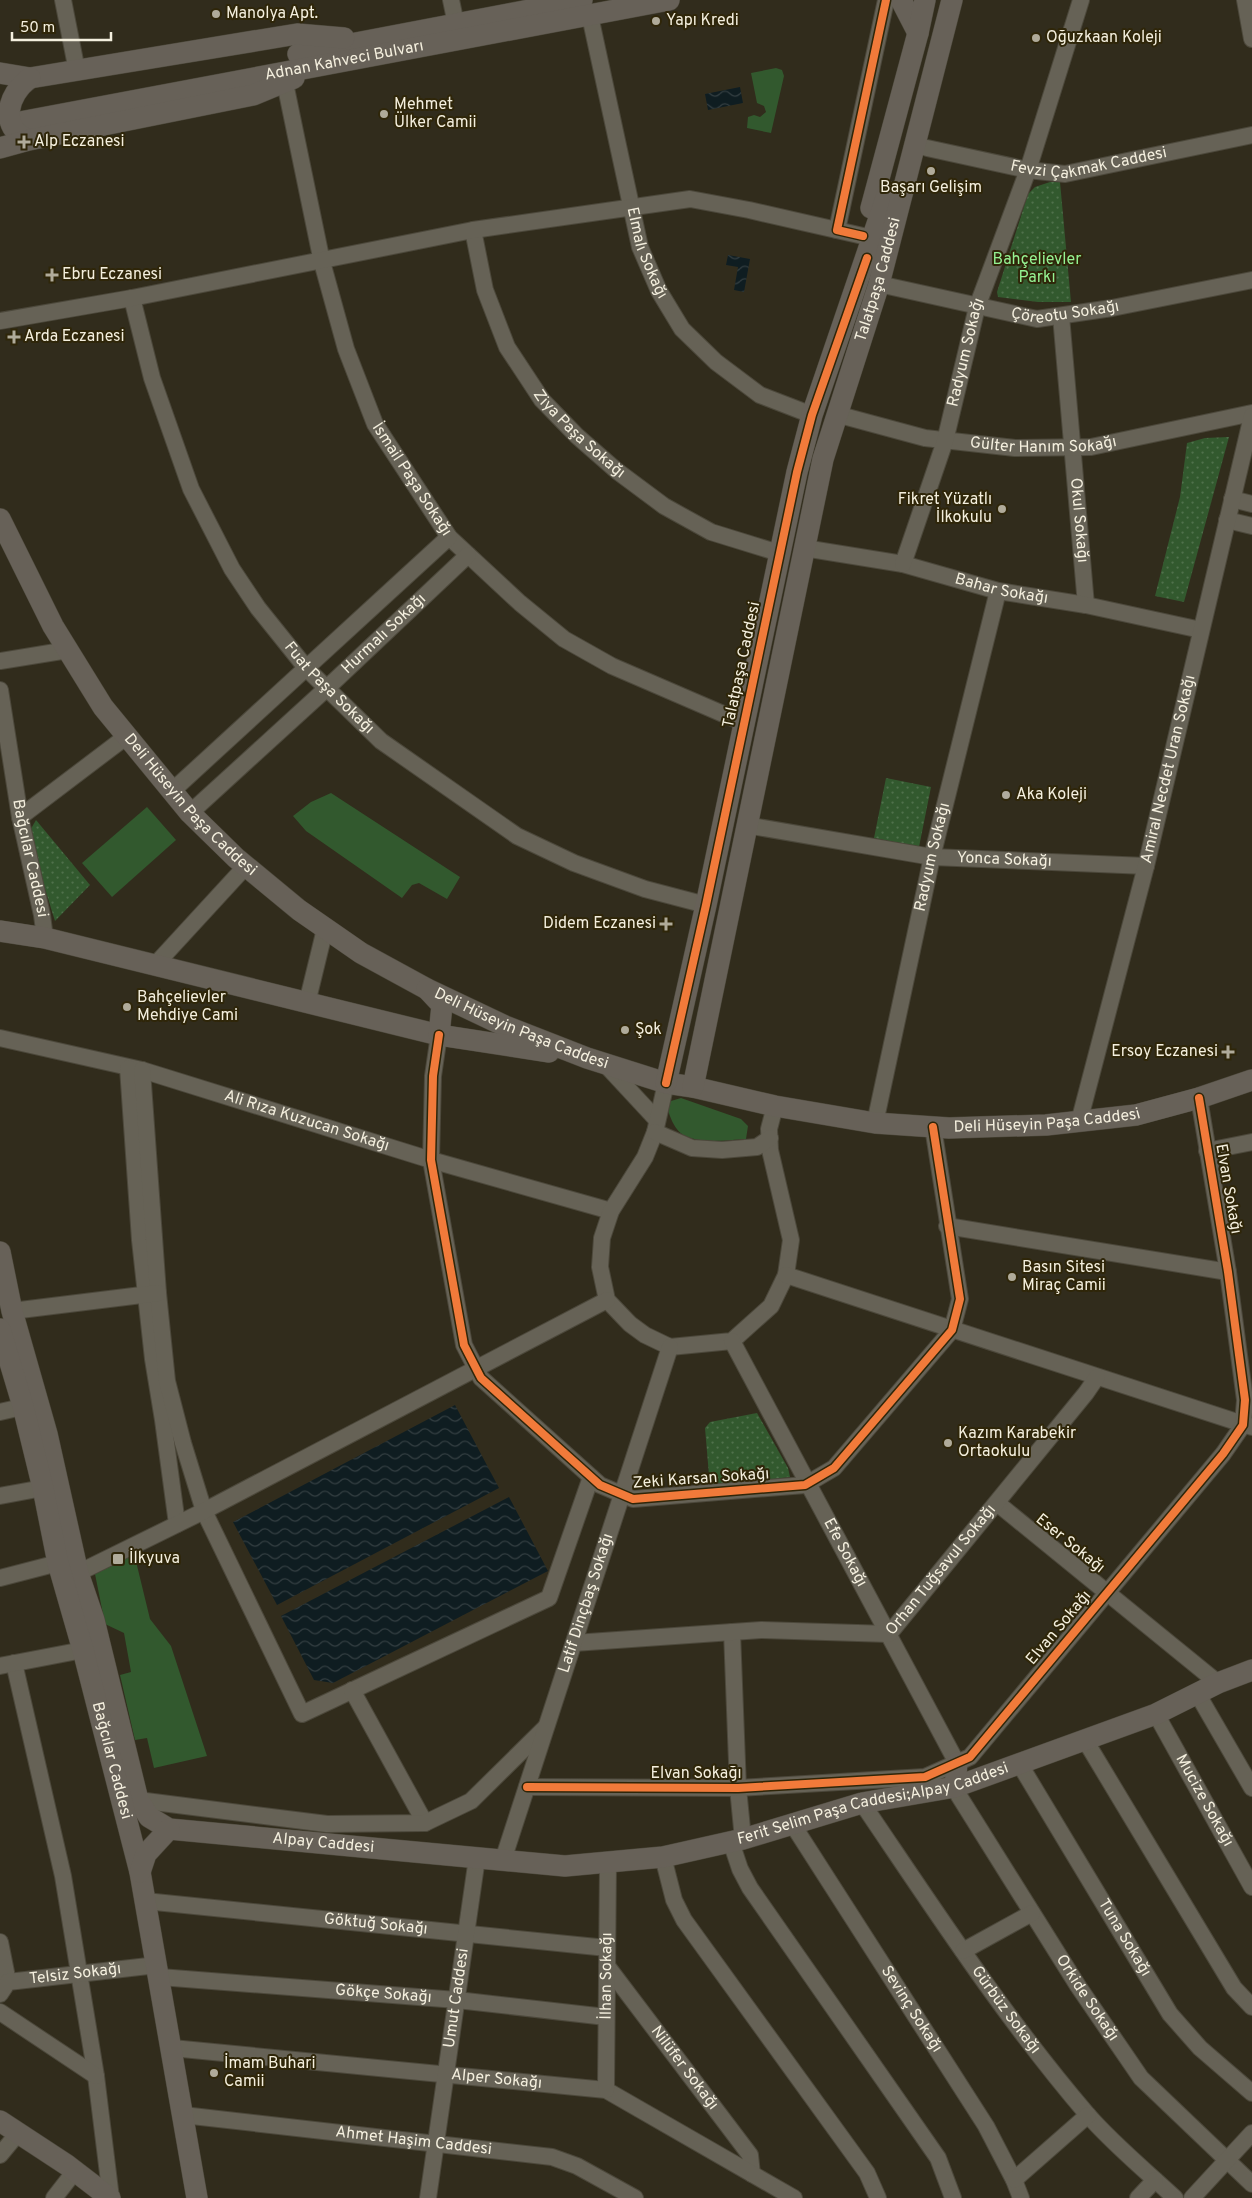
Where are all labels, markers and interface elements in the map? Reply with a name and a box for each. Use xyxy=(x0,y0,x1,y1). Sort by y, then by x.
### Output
place label: Manolya Apt. xyxy=(226,4,318,24)
marker: Manolya Apt. xyxy=(210,8,222,20)
scale bar xyxy=(12,10,111,42)
place label: Yapı Kredi xyxy=(666,11,739,31)
marker: Yapı Kredi xyxy=(650,15,662,27)
text: 50 m xyxy=(20,19,55,38)
place label: Oğuzkaan Koleji xyxy=(1046,28,1162,48)
marker: Oğuzkaan Koleji xyxy=(1030,32,1042,44)
street label: Adnan Kahveci Bulvarı xyxy=(263,36,425,86)
place label: Mehmet Ülker Camii xyxy=(394,95,477,133)
marker: Mehmet Ülker Camii xyxy=(378,108,390,120)
place label: Alp Eczanesi xyxy=(34,132,125,152)
marker: Alp Eczanesi xyxy=(18,136,30,148)
street label: Fevzi Çakmak Caddesi xyxy=(1009,143,1169,184)
marker: Başarı Gelişim xyxy=(925,165,937,177)
place label: Başarı Gelişim xyxy=(880,178,982,198)
street label: Elmalı Sokağı xyxy=(622,205,672,303)
street label: Talatpaşa Caddesi xyxy=(851,215,906,345)
park label: Bahçelievler Parkı xyxy=(993,250,1081,288)
place label: Ebru Eczanesi xyxy=(62,265,162,285)
marker: Ebru Eczanesi xyxy=(46,269,58,281)
street label: Radyum Sokağı xyxy=(943,295,989,409)
street label: Çöreotu Sokağı xyxy=(1009,297,1121,329)
place label: Arda Eczanesi xyxy=(24,327,125,347)
marker: Arda Eczanesi xyxy=(8,331,20,343)
street label: Ziya Paşa Sokağı xyxy=(528,386,629,483)
street label: İsmail Paşa Sokağı xyxy=(367,419,456,540)
street label: Gülter Hanım Sokağı xyxy=(969,432,1118,458)
street label: Okul Sokağı xyxy=(1065,477,1092,564)
place label: Fikret Yüzatlı İlkokulu xyxy=(898,490,992,528)
marker: Fikret Yüzatlı İlkokulu xyxy=(996,503,1008,515)
street label: Bahar Sokağı xyxy=(952,569,1049,609)
street label: Hurmalı Sokağı xyxy=(338,590,431,679)
street label: Talatpaşa Caddesi xyxy=(719,600,765,730)
street label: Fuat Paşa Sokağı xyxy=(279,638,378,739)
street label: Amiral Necdet Uran Sokağı xyxy=(1137,673,1201,866)
street label: Deli Hüseyin Paşa Caddesi xyxy=(119,730,261,881)
place label: Aka Koleji xyxy=(1016,785,1087,805)
marker: Aka Koleji xyxy=(1000,789,1012,801)
street label: Bağcılar Caddesi xyxy=(7,798,52,918)
street label: Radyum Sokağı xyxy=(911,801,955,914)
street label: Yonca Sokağı xyxy=(956,848,1052,872)
place label: Didem Eczanesi xyxy=(543,914,656,934)
marker: Didem Eczanesi xyxy=(660,918,672,930)
street label: Deli Hüseyin Paşa Caddesi xyxy=(431,984,611,1074)
place label: Bahçelievler Mehdiye Cami xyxy=(137,988,238,1026)
marker: Bahçelievler Mehdiye Cami xyxy=(121,1001,133,1013)
place label: Şok xyxy=(635,1020,662,1040)
marker: Şok xyxy=(619,1024,631,1036)
place label: Ersoy Eczanesi xyxy=(1111,1042,1218,1062)
marker: Ersoy Eczanesi xyxy=(1222,1046,1234,1058)
street label: Ali Rıza Kuzucan Sokağı xyxy=(222,1086,392,1156)
street label: Deli Hüseyin Paşa Caddesi xyxy=(953,1104,1143,1138)
street label: Elvan Sokağı xyxy=(1210,1142,1246,1236)
place label: Basın Sitesi Miraç Camii xyxy=(1022,1258,1106,1296)
marker: Basın Sitesi Miraç Camii xyxy=(1006,1271,1018,1283)
place label: Kazım Karabekir Ortaokulu xyxy=(958,1424,1076,1462)
marker: Kazım Karabekir Ortaokulu xyxy=(942,1437,954,1449)
street label: Zeki Karsan Sokağı xyxy=(632,1464,770,1494)
street label: Orhan Tuğsavul Sokağı xyxy=(882,1500,1001,1640)
street label: Eser Sokağı xyxy=(1031,1510,1109,1578)
street label: Efe Sokağı xyxy=(818,1515,871,1591)
street label: Latif Dinçbaş Sokağı xyxy=(555,1531,619,1675)
place label: İlkyuva xyxy=(129,1548,180,1569)
marker: İlkyuva xyxy=(111,1552,125,1566)
street label: Elvan Sokağı xyxy=(1022,1587,1096,1669)
street label: Bağcılar Caddesi xyxy=(87,1700,136,1821)
street label: Mucize Sokağı xyxy=(1170,1751,1238,1850)
street label: Ferit Selim Paşa Caddesi;Alpay Caddesi xyxy=(736,1758,1011,1850)
street label: Elvan Sokağı xyxy=(650,1764,742,1784)
street label: Alpay Caddesi xyxy=(272,1829,375,1858)
street label: Tuna Sokağı xyxy=(1093,1895,1155,1980)
street label: Göktuğ Sokağı xyxy=(323,1909,429,1940)
street label: İlhan Sokağı xyxy=(596,1932,617,2020)
street label: Umut Caddesi xyxy=(440,1947,474,2049)
street label: Orkide Sokağı xyxy=(1051,1951,1123,2045)
street label: Telsiz Sokağı xyxy=(28,1959,122,1990)
street label: Sevinç Sokağı xyxy=(876,1962,946,2056)
street label: Gürbüz Sokağı xyxy=(967,1962,1045,2058)
street label: Gökçe Sokağı xyxy=(334,1981,432,2008)
street label: Nilüfer Sokağı xyxy=(646,2022,723,2114)
place label: İmam Buhari Camii xyxy=(224,2053,316,2092)
street label: Alper Sokağı xyxy=(450,2065,543,2094)
marker: İmam Buhari Camii xyxy=(208,2067,220,2079)
street label: Ahmet Haşim Caddesi xyxy=(334,2122,493,2160)

